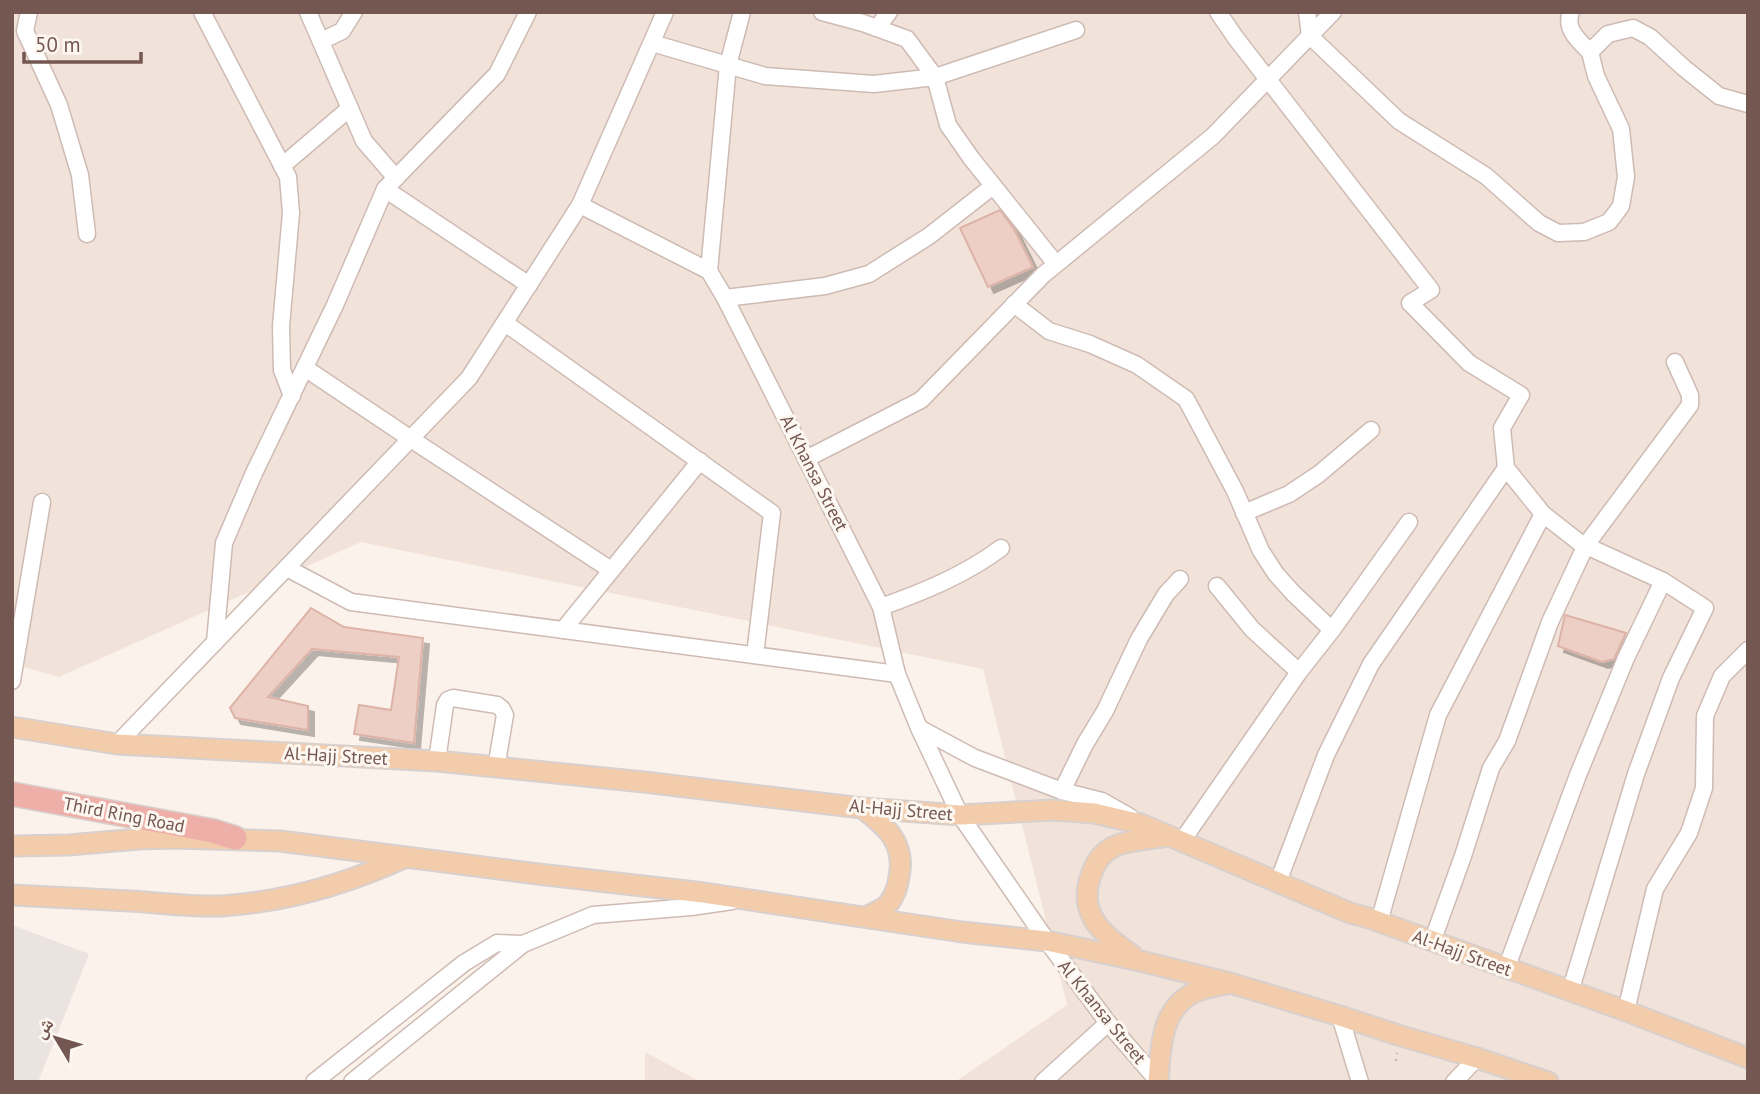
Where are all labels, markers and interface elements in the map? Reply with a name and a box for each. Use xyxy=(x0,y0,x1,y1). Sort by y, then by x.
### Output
scale bar xyxy=(24,21,142,65)
text: 50 m xyxy=(35,31,81,58)
street label: Al Khansa Street xyxy=(775,411,854,535)
street label: Al-Hajj Street xyxy=(284,741,388,770)
street label: Third Ring Road xyxy=(61,791,187,838)
street label: Al-Hajj Street xyxy=(848,794,954,825)
street label: Al-Hajj Street xyxy=(1410,924,1515,981)
street label: Al Khansa Street xyxy=(1053,955,1151,1068)
north arrow xyxy=(21,1003,91,1073)
text: ش xyxy=(27,1012,58,1043)

